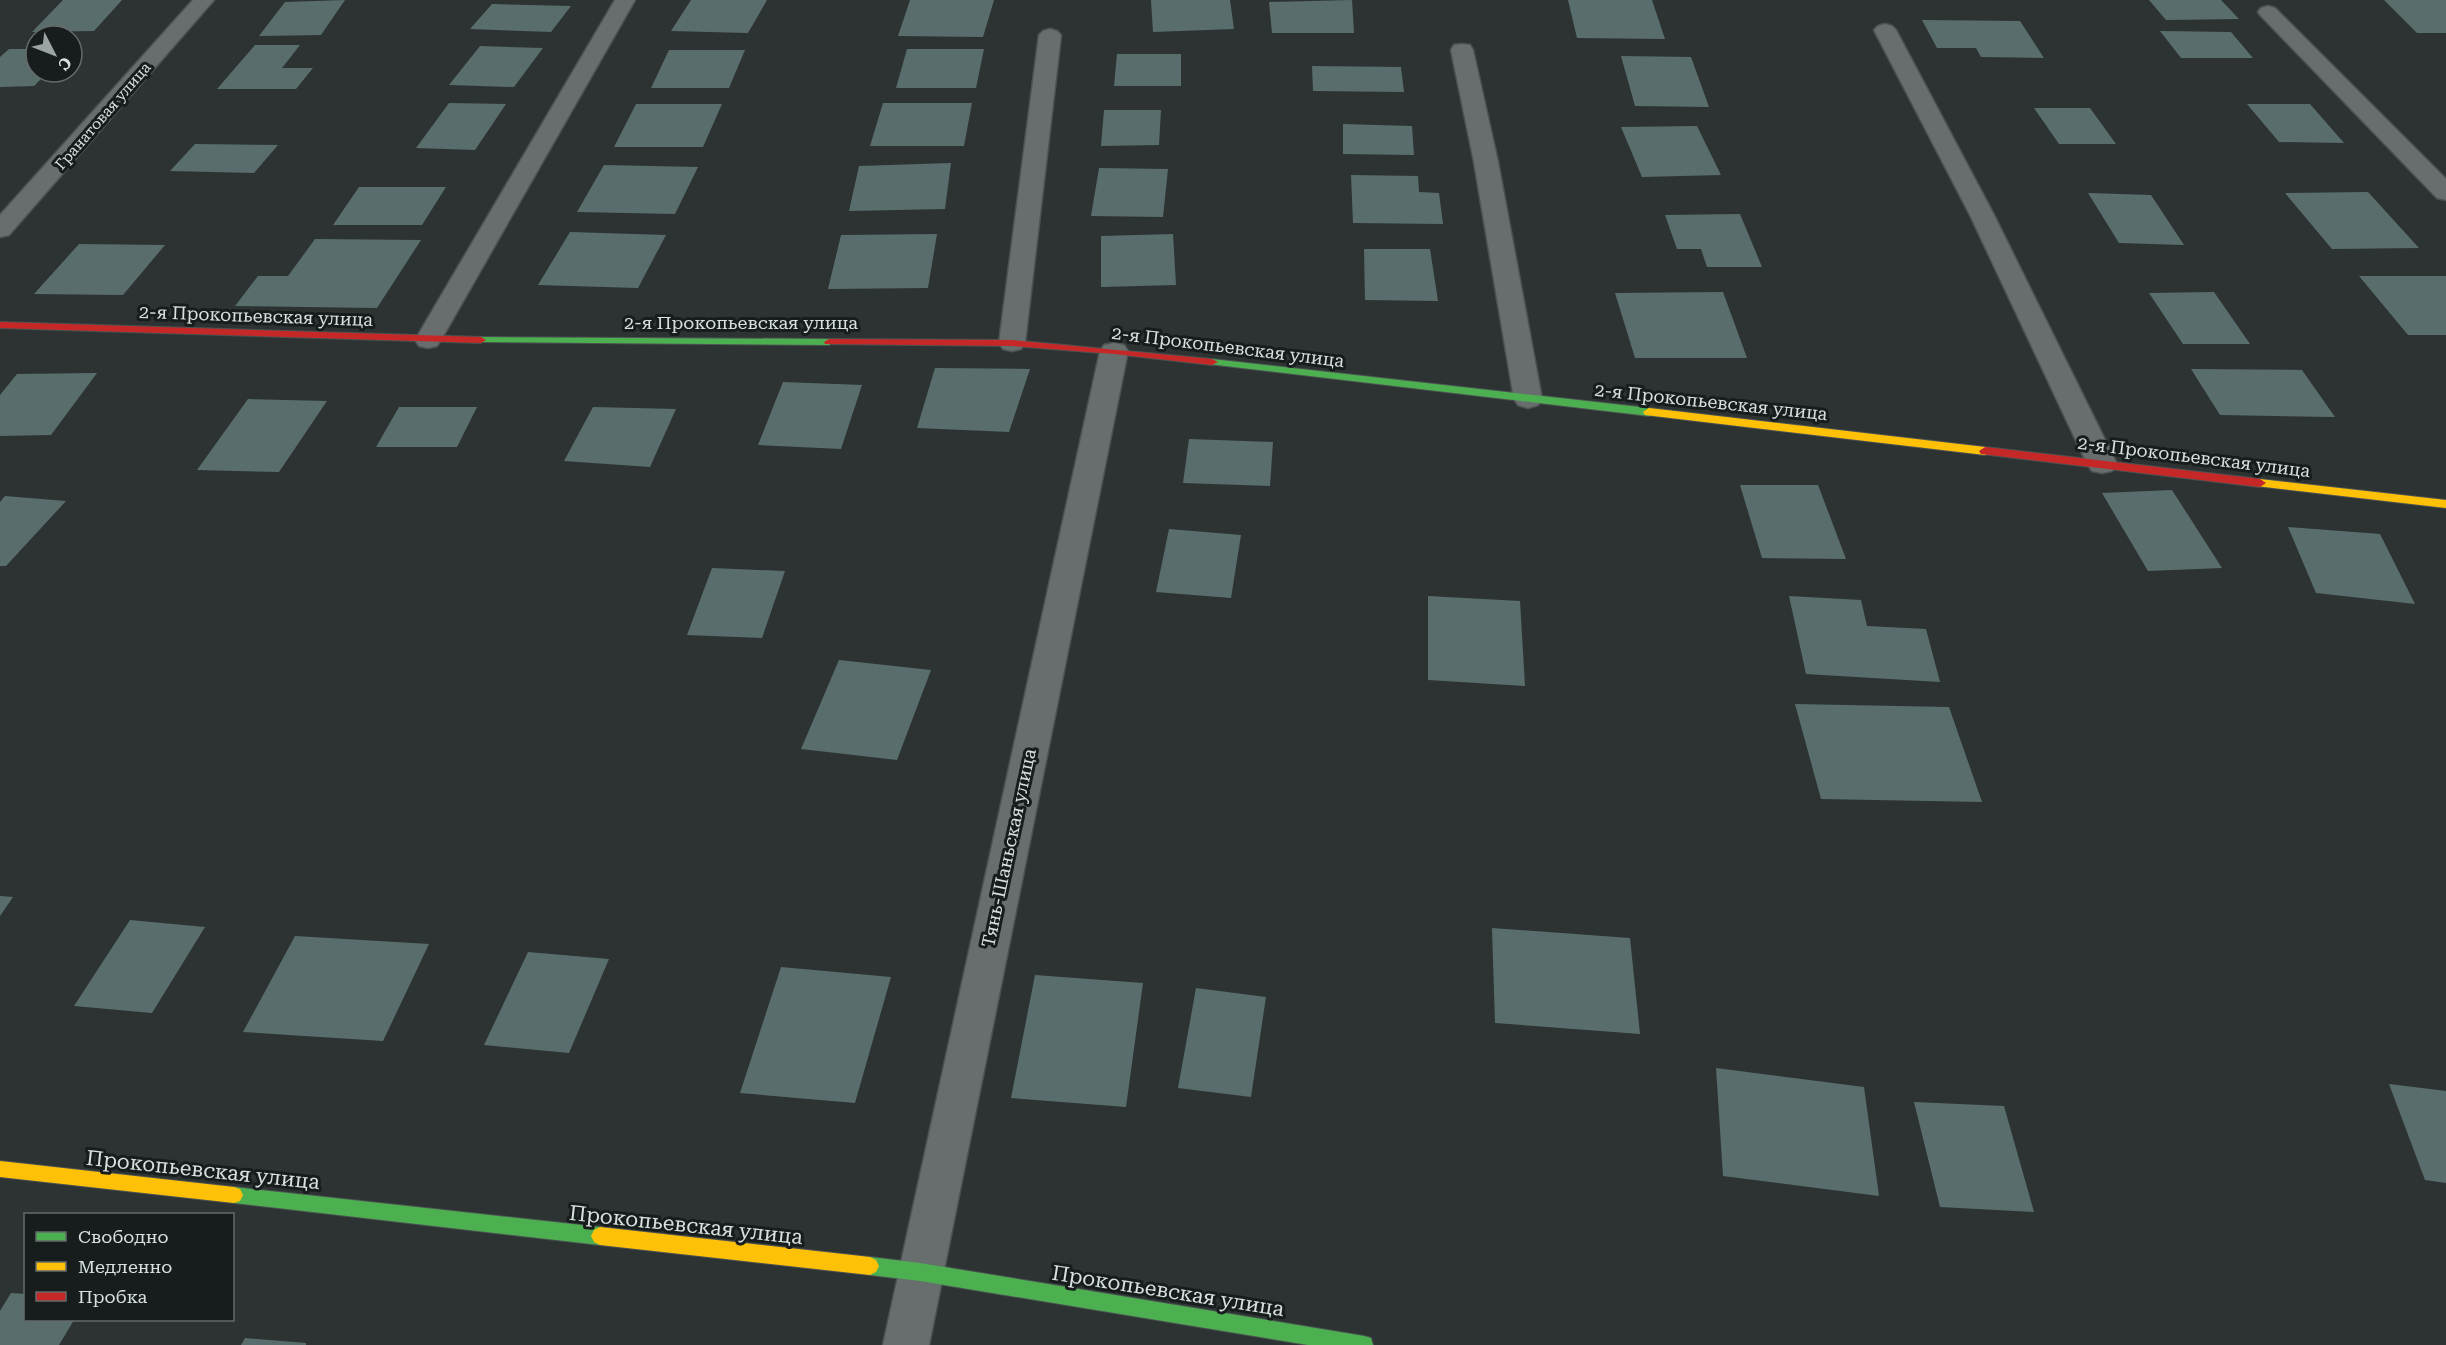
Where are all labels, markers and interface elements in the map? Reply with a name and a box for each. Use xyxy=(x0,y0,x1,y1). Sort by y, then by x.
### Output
north arrow xyxy=(24,24,84,84)
text: С xyxy=(54,53,76,74)
street label: Гранатовая улица xyxy=(51,59,155,173)
street label: 2-я Прокопьевская улица xyxy=(139,301,374,330)
street label: 2-я Прокопьевская улица xyxy=(624,312,858,333)
street label: 2-я Прокопьевская улица xyxy=(1111,322,1346,371)
street label: 2-я Прокопьевская улица xyxy=(1594,379,1829,424)
street label: 2-я Прокопьевская улица xyxy=(2077,432,2312,481)
street label: Тянь-Шаньская улица xyxy=(977,746,1040,949)
street label: Прокопьевская улица xyxy=(85,1146,322,1194)
street label: Прокопьевская улица xyxy=(568,1201,805,1249)
legend xyxy=(24,1213,234,1321)
text: Свободно xyxy=(78,1226,168,1247)
text: Медленно xyxy=(78,1256,172,1277)
street label: Прокопьевская улица xyxy=(1050,1261,1286,1321)
text: Пробка xyxy=(78,1286,147,1307)

